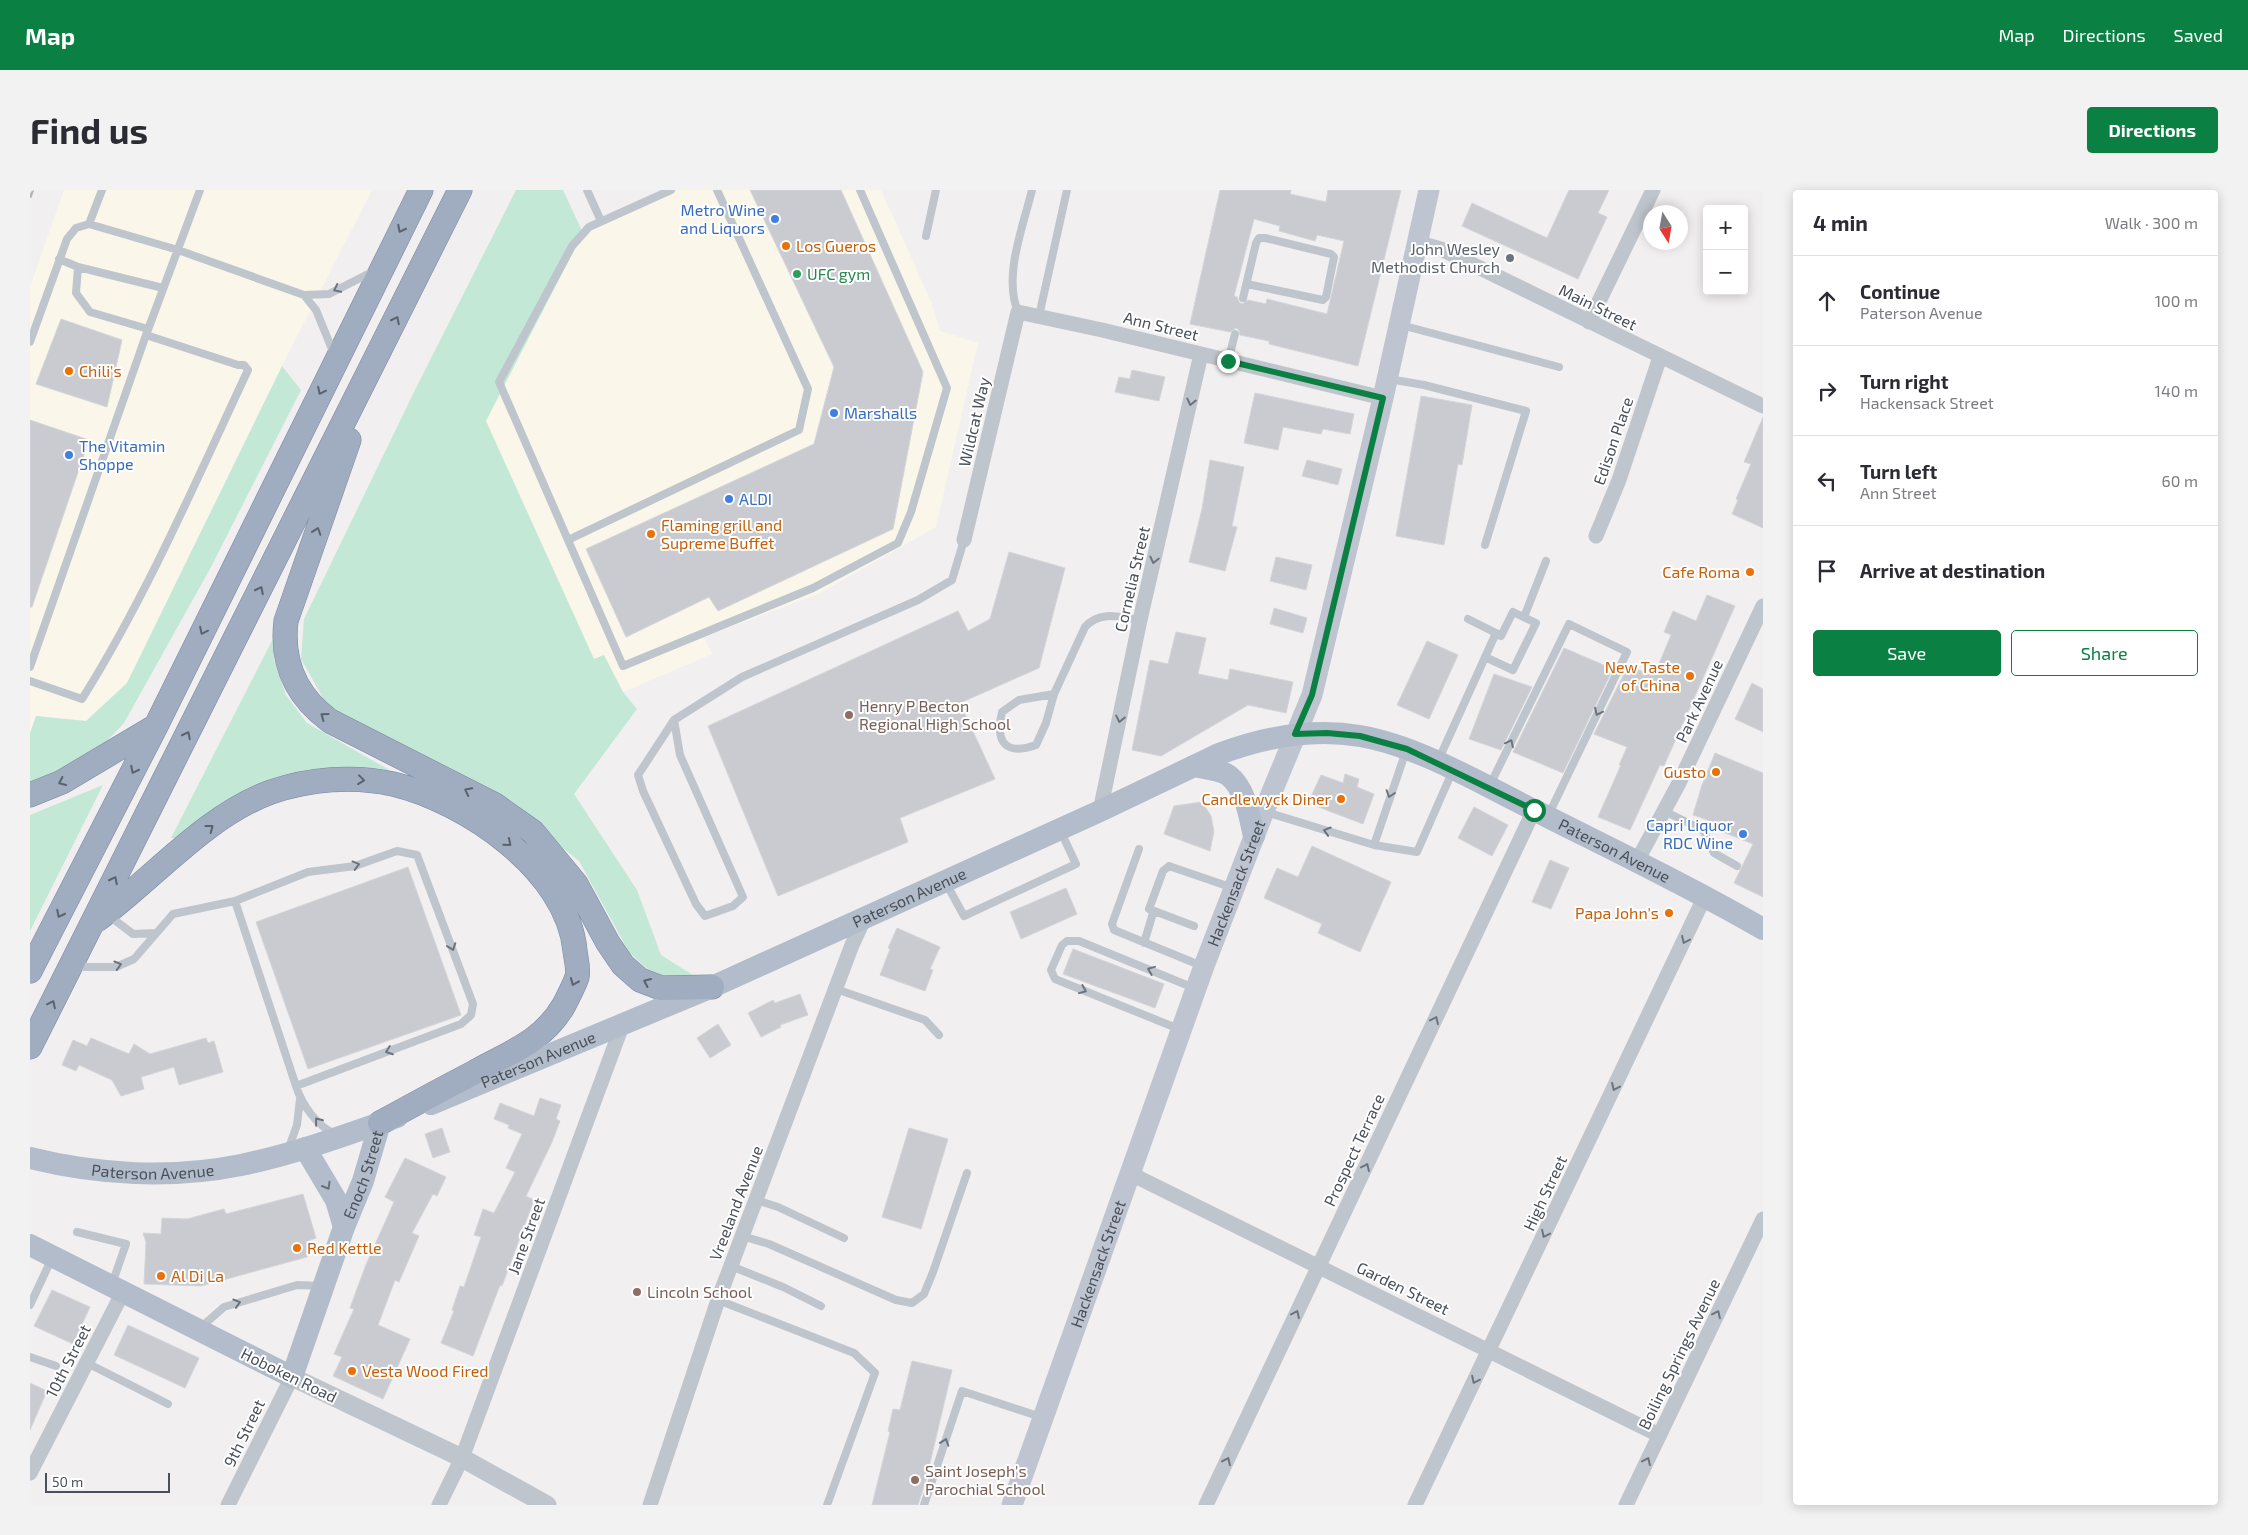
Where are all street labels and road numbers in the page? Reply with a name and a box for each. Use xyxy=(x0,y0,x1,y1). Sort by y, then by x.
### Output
street label: Main Street xyxy=(1556,280,1640,334)
street label: Ann Street xyxy=(1122,307,1201,344)
street label: Wildcat Way xyxy=(954,375,993,469)
street label: Edison Place xyxy=(1589,395,1636,487)
street label: Cornelia Street xyxy=(1110,524,1153,634)
street label: Park Avenue xyxy=(1671,656,1726,745)
street label: Paterson Avenue xyxy=(1556,814,1674,886)
street label: Hackensack Street xyxy=(1203,817,1269,949)
street label: Paterson Avenue xyxy=(849,863,969,931)
street label: Paterson Avenue xyxy=(478,1027,598,1091)
street label: Prospect Terrace xyxy=(1319,1091,1388,1209)
street label: Enoch Street xyxy=(338,1128,386,1222)
street label: Vreeland Avenue xyxy=(705,1143,766,1263)
street label: High Street xyxy=(1519,1152,1570,1233)
street label: Paterson Avenue xyxy=(91,1160,215,1182)
street label: Jane Street xyxy=(503,1195,548,1277)
street label: Hackensack Street xyxy=(1066,1197,1129,1330)
street label: Garden Street xyxy=(1354,1257,1452,1318)
street label: Boiling Springs Avenue xyxy=(1634,1275,1723,1432)
street label: 10th Street xyxy=(41,1321,94,1400)
street label: Hoboken Road xyxy=(238,1343,340,1406)
street label: 9th Street xyxy=(219,1396,268,1470)

